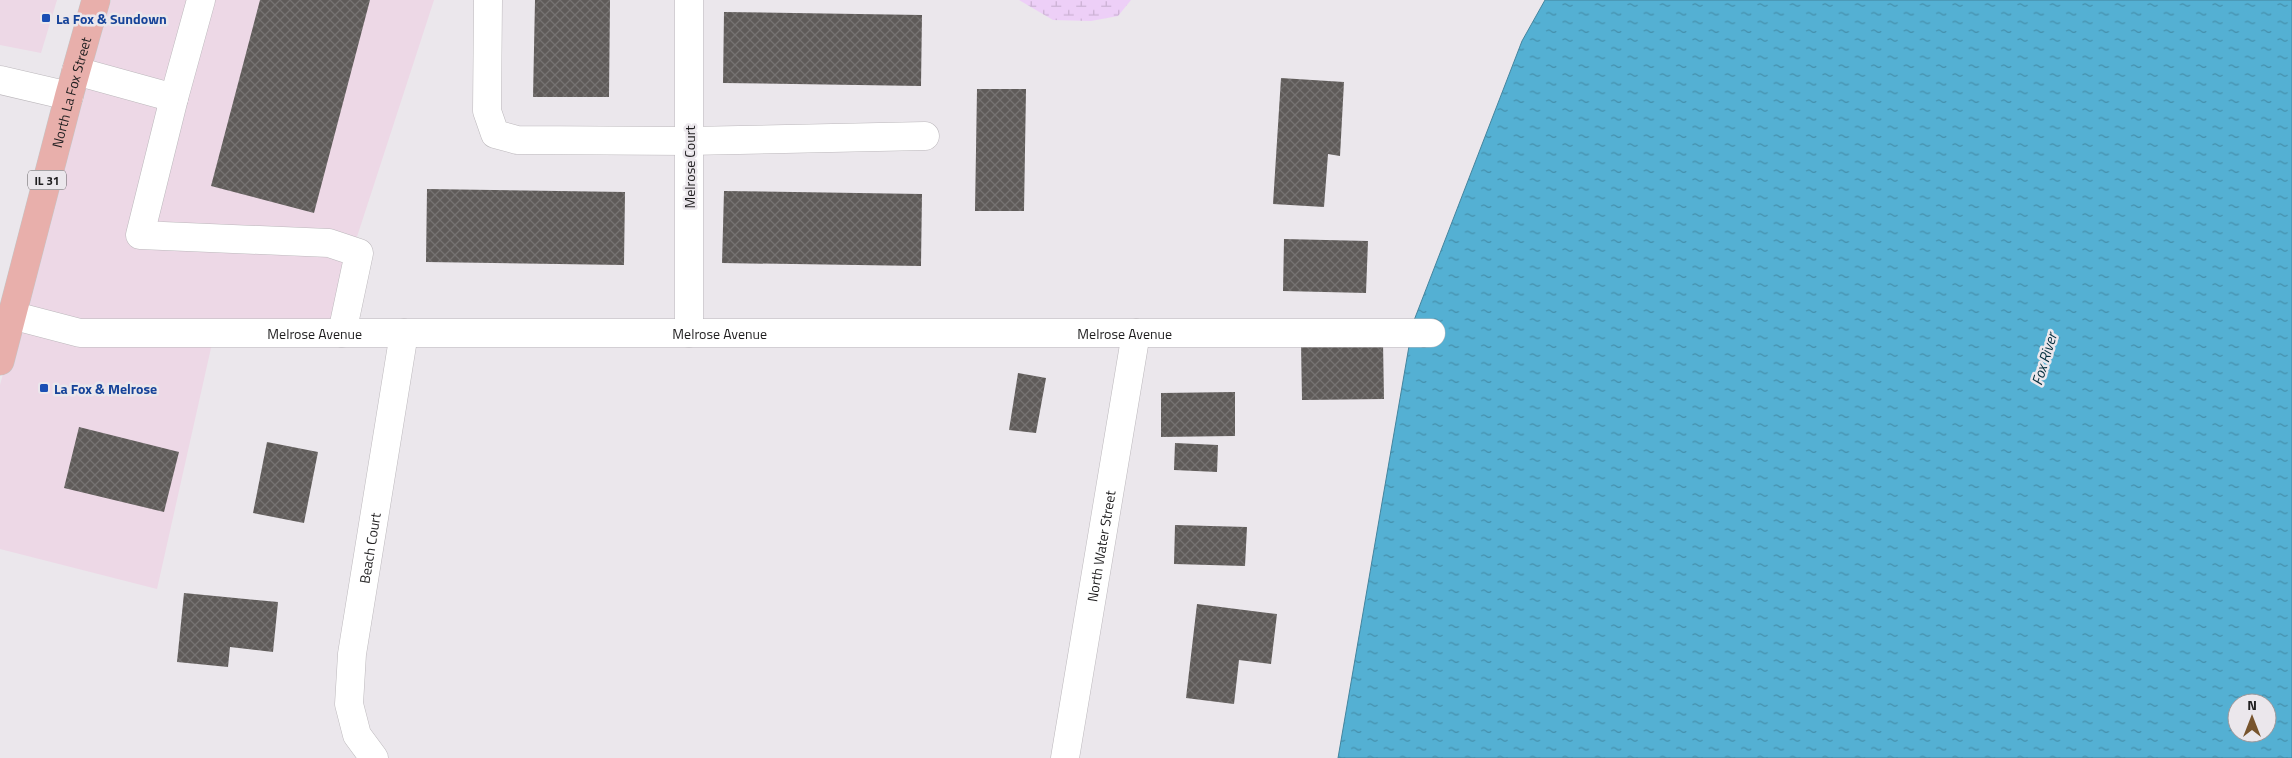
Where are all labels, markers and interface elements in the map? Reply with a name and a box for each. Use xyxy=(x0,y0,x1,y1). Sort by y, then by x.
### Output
place label: La Fox & Sundown xyxy=(56,8,167,29)
marker: La Fox & Sundown xyxy=(40,12,52,24)
street label: North La Fox Street xyxy=(46,34,96,150)
street label: Melrose Court xyxy=(679,126,700,208)
road number: IL 31 xyxy=(28,170,66,190)
street label: Melrose Avenue xyxy=(267,323,362,344)
street label: Melrose Avenue xyxy=(672,323,767,344)
street label: Melrose Avenue xyxy=(1077,323,1172,344)
water label: Fox River xyxy=(2025,328,2064,388)
place label: La Fox & Melrose xyxy=(54,378,157,399)
marker: La Fox & Melrose xyxy=(38,382,50,394)
street label: North Water Street xyxy=(1081,489,1120,603)
street label: Beach Court xyxy=(353,511,385,585)
north arrow xyxy=(2227,693,2277,743)
text: N xyxy=(2247,694,2257,715)

